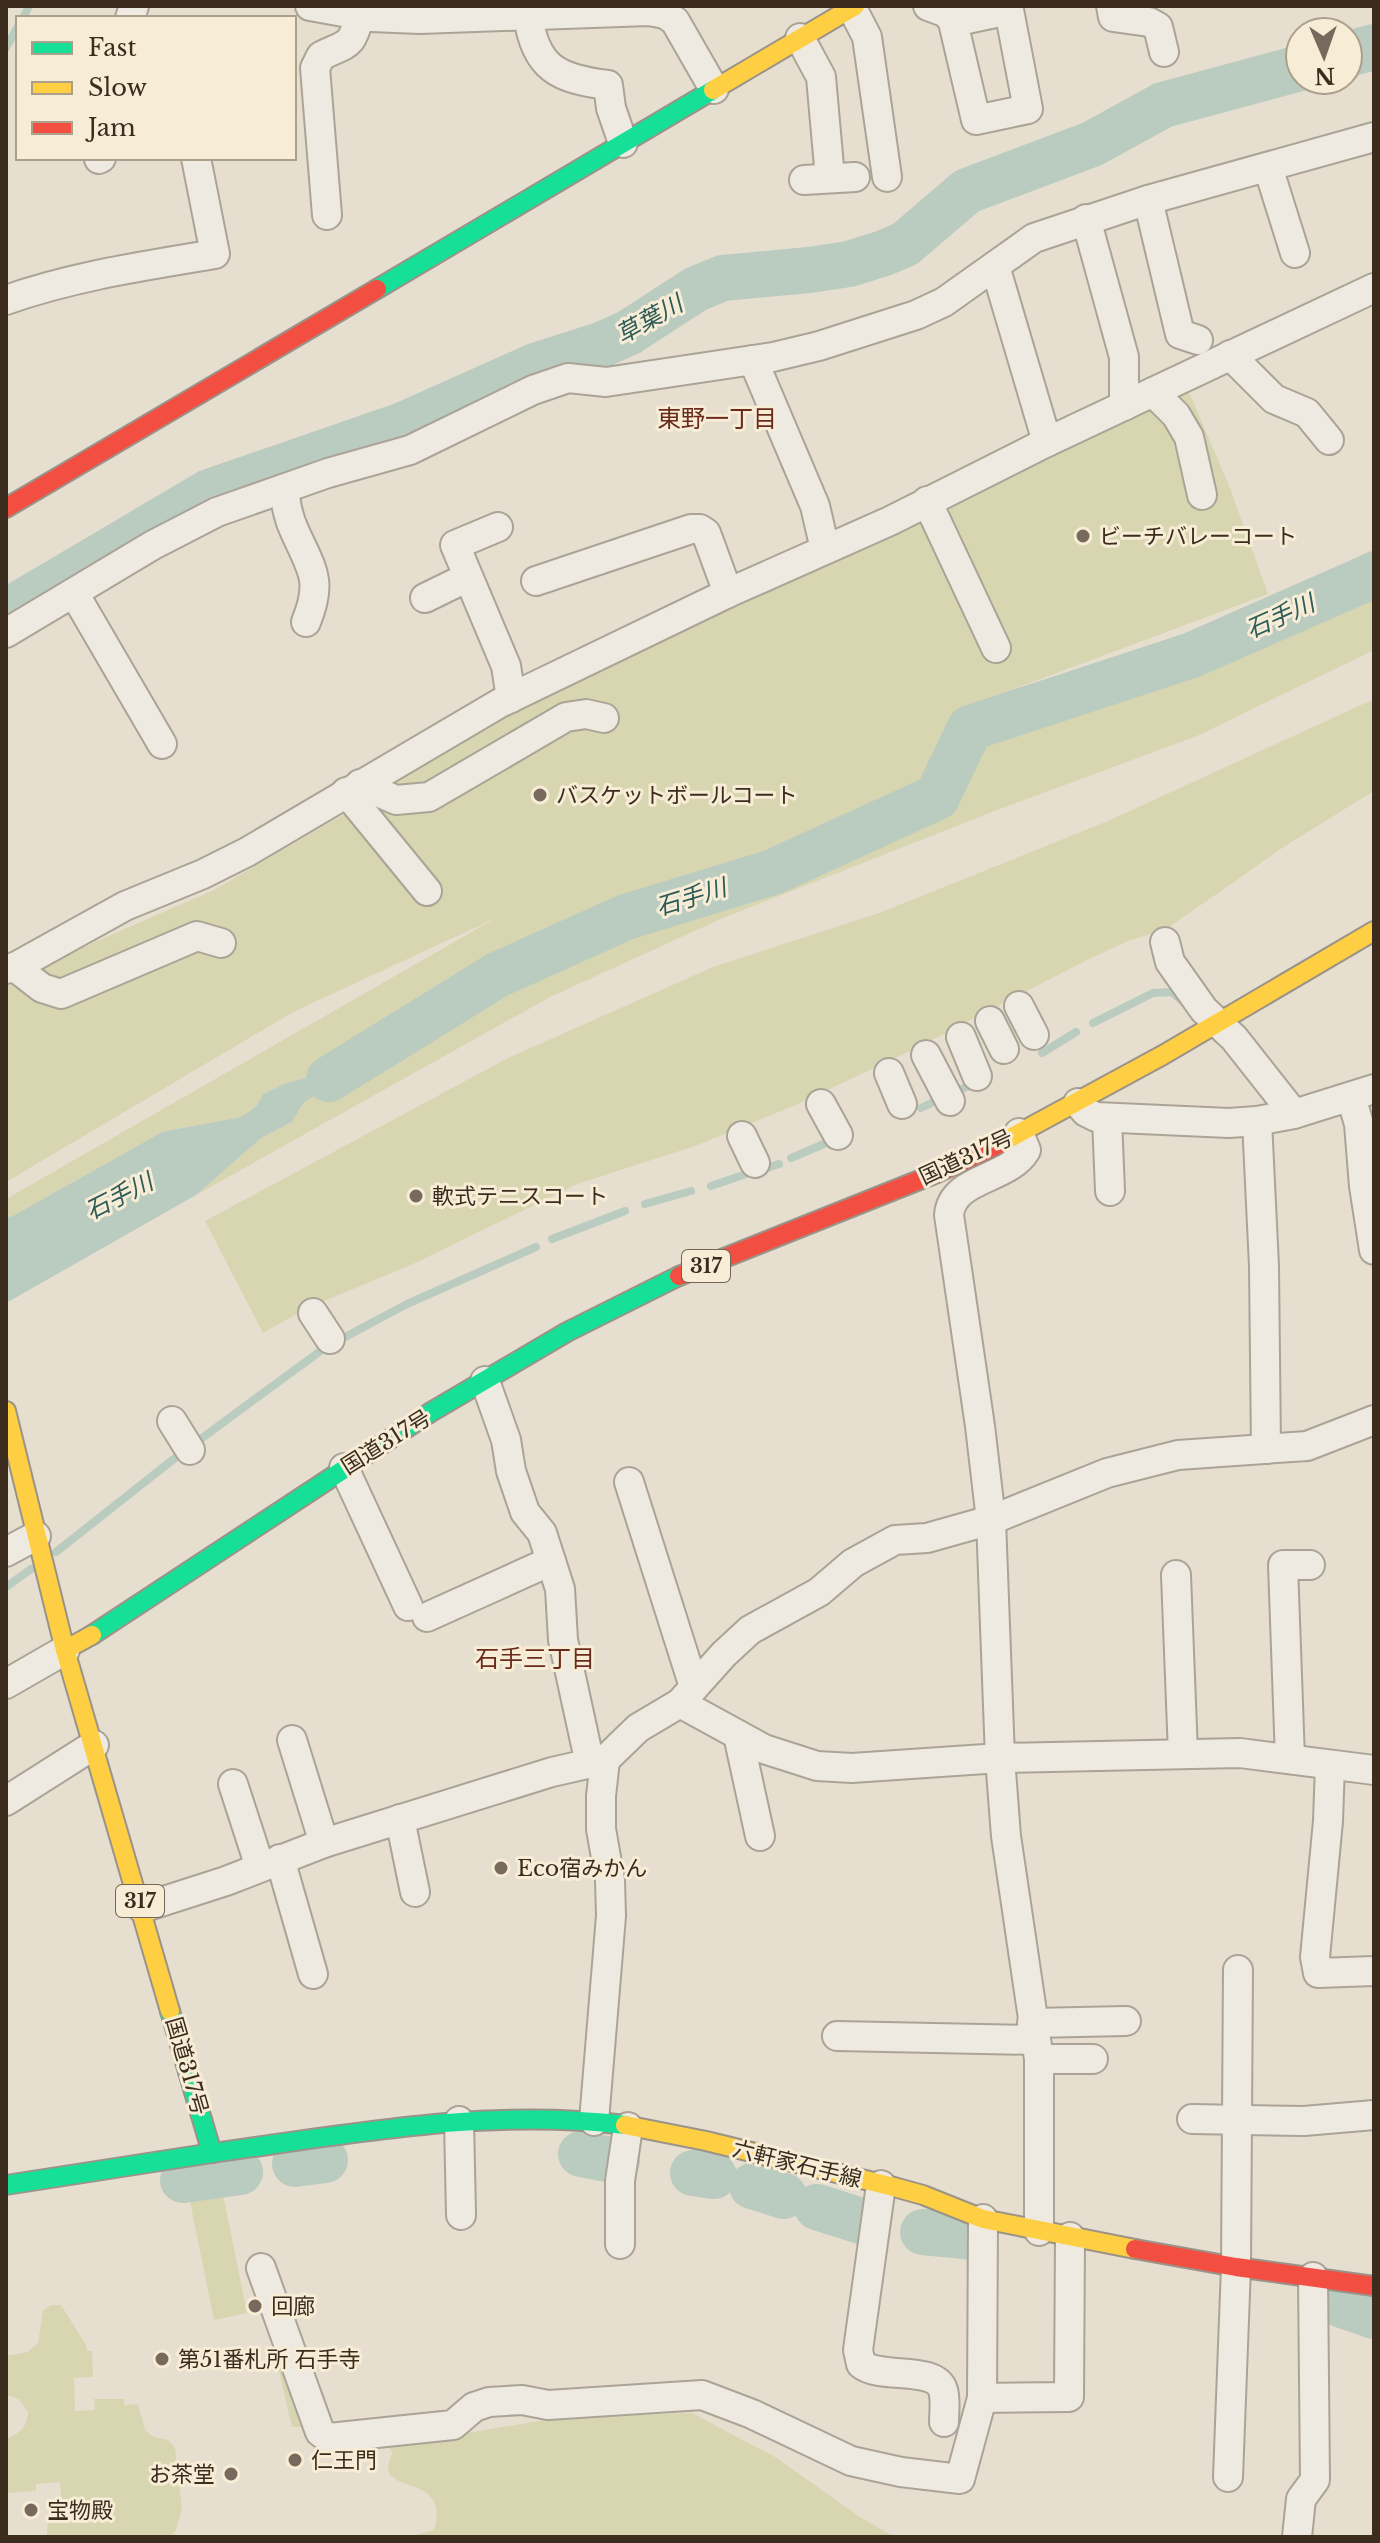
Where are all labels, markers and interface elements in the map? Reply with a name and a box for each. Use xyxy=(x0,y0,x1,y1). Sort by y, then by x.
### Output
legend xyxy=(16,16,296,160)
north arrow xyxy=(1284,16,1364,96)
text: Fast xyxy=(88,33,136,62)
text: N xyxy=(1314,62,1335,89)
text: Slow xyxy=(88,73,147,102)
text: Jam xyxy=(85,113,136,142)
water label: 草葉川 xyxy=(610,287,690,349)
district label: 東野一丁目 xyxy=(657,404,777,433)
place label: ビーチバレーコート xyxy=(1099,523,1297,550)
marker: ビーチバレーコート xyxy=(1074,527,1092,545)
water label: 石手川 xyxy=(1241,587,1322,644)
place label: バスケットボールコート xyxy=(556,782,798,809)
marker: バスケットボールコート xyxy=(531,786,549,804)
water label: 石手川 xyxy=(652,872,733,921)
street label: 国道317号 xyxy=(915,1124,1017,1190)
water label: 石手川 xyxy=(80,1165,160,1225)
place label: 軟式テニスコート xyxy=(432,1183,608,1210)
marker: 軟式テニスコート xyxy=(407,1187,425,1205)
road number: 317 xyxy=(682,1250,730,1282)
street label: 国道317号 xyxy=(336,1404,436,1480)
district label: 石手三丁目 xyxy=(475,1644,595,1673)
place label: Eco宿みかん xyxy=(517,1855,647,1882)
marker: Eco宿みかん xyxy=(492,1859,510,1877)
road number: 317 xyxy=(116,1885,164,1917)
street label: 国道317号 xyxy=(160,2014,214,2118)
street label: 六軒家石手線 xyxy=(730,2135,864,2193)
place label: 回廊 xyxy=(271,2293,315,2320)
marker: 回廊 xyxy=(246,2297,264,2315)
place label: 第51番札所 石手寺 xyxy=(178,2346,361,2373)
marker: 第51番札所 石手寺 xyxy=(153,2350,171,2368)
place label: 仁王門 xyxy=(311,2447,377,2474)
marker: 仁王門 xyxy=(286,2451,304,2469)
place label: お茶堂 xyxy=(149,2461,215,2488)
marker: お茶堂 xyxy=(222,2465,240,2483)
place label: 宝物殿 xyxy=(47,2497,113,2524)
marker: 宝物殿 xyxy=(22,2501,40,2519)

